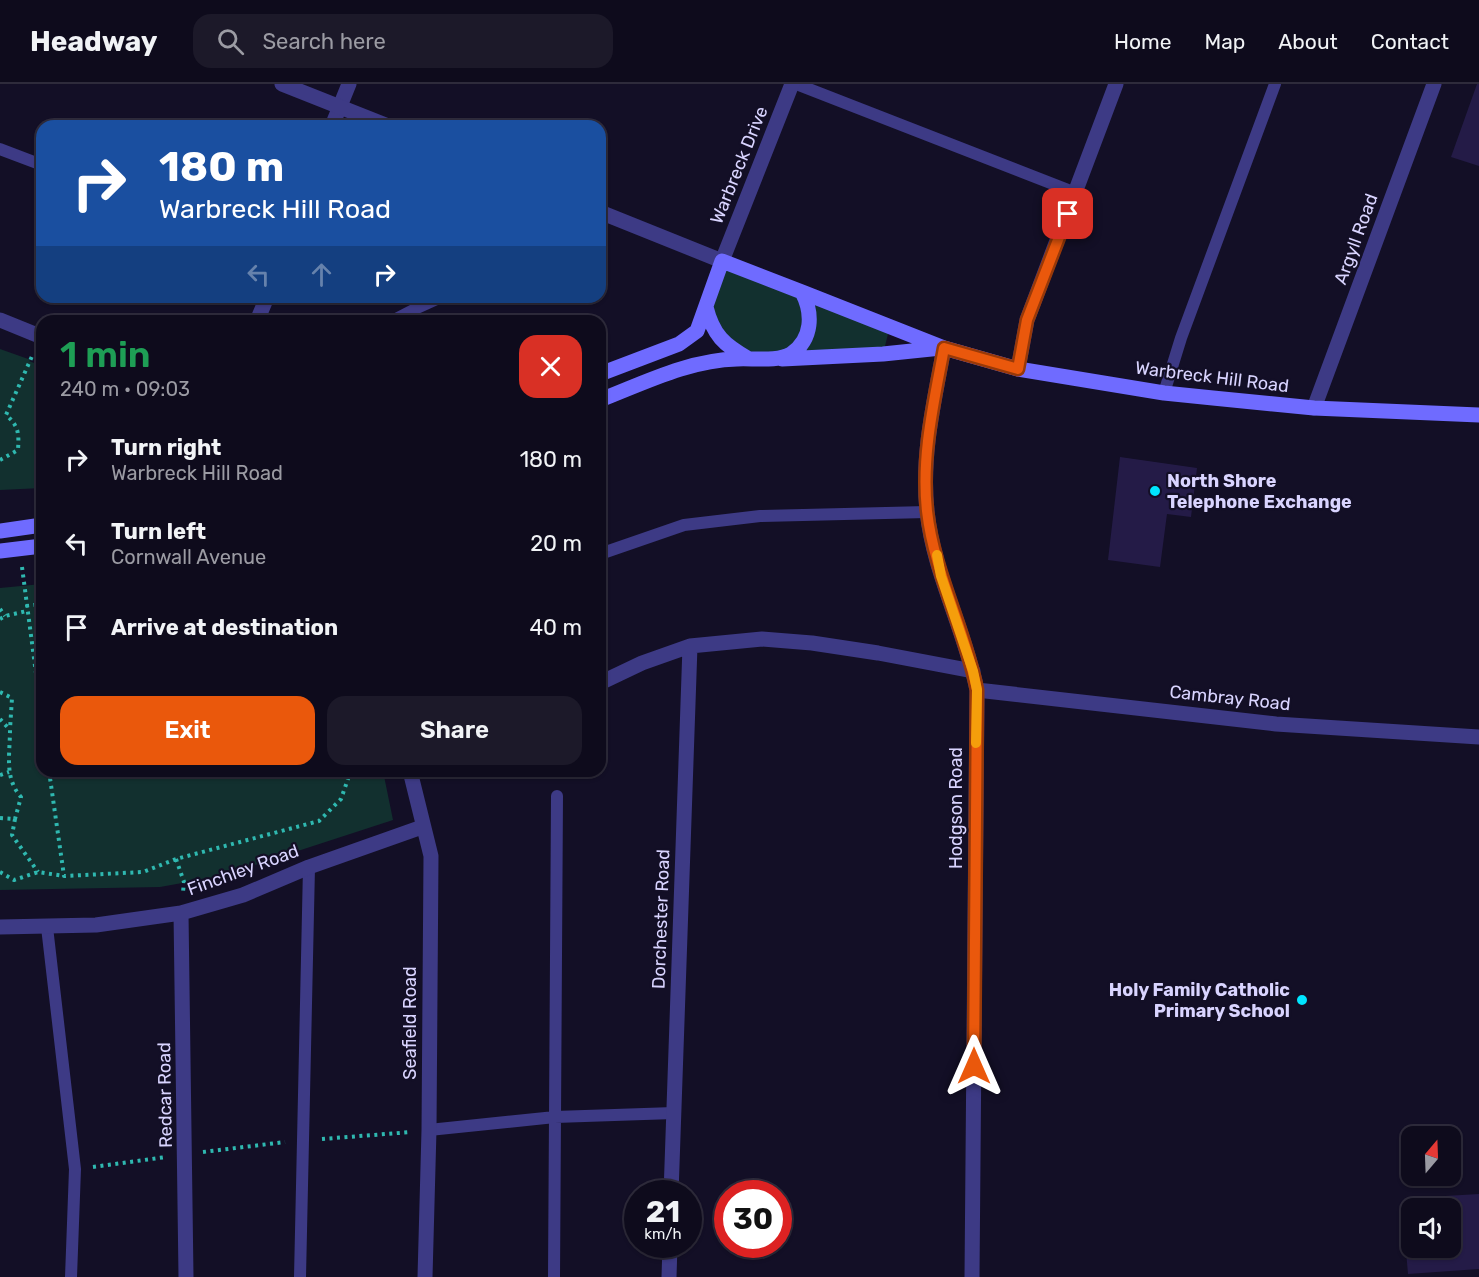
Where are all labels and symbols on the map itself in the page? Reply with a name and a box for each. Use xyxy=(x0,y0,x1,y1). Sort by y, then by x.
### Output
street label: Warbreck Drive xyxy=(705,103,773,227)
pin xyxy=(1042,188,1093,239)
street label: Argyll Road xyxy=(1329,190,1383,288)
street label: Warbreck Hill Road xyxy=(1134,357,1290,397)
place label: North Shore Telephone Exchange xyxy=(1167,470,1352,513)
marker: North Shore Telephone Exchange xyxy=(1148,484,1162,498)
street label: Cambray Road xyxy=(1168,681,1292,715)
street label: Hodgson Road xyxy=(945,747,967,869)
street label: Finchley Road xyxy=(184,840,302,900)
street label: Dorchester Road xyxy=(648,849,674,989)
street label: Seafield Road xyxy=(399,966,421,1080)
place label: Holy Family Catholic Primary School xyxy=(1109,979,1290,1022)
marker: Holy Family Catholic Primary School xyxy=(1295,993,1309,1007)
position arrow xyxy=(942,1034,1006,1098)
street label: Redcar Road xyxy=(153,1042,177,1148)
north arrow xyxy=(1401,1126,1461,1186)
speed limit sign: 30 xyxy=(714,1180,792,1258)

